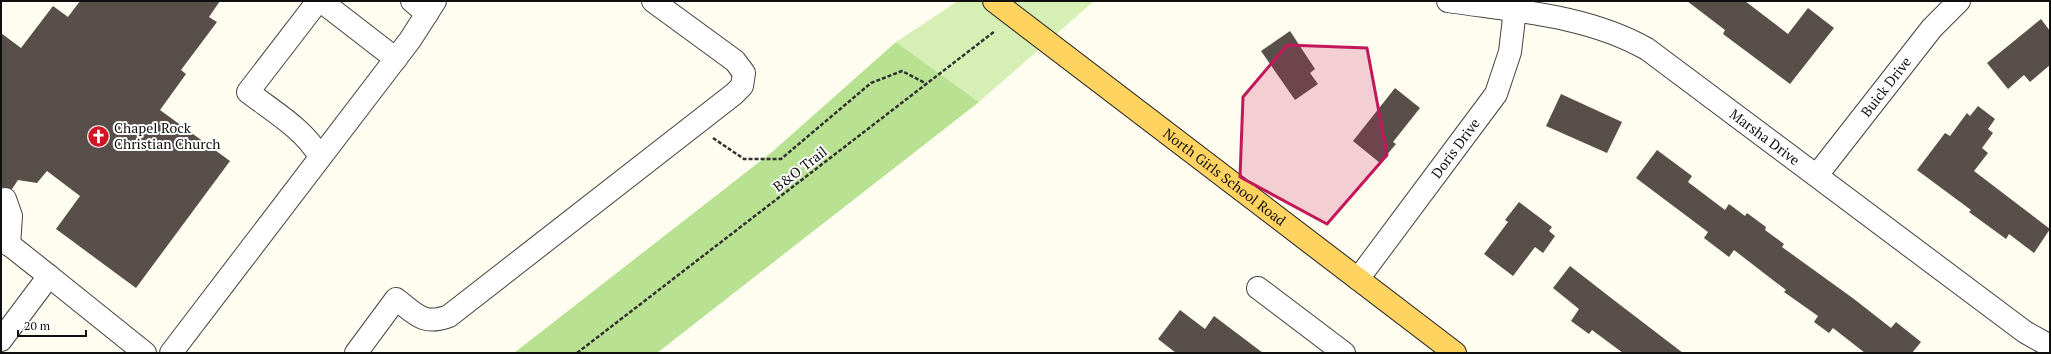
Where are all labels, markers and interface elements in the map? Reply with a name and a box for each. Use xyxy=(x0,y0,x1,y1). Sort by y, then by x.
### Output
street label: Buick Drive xyxy=(1856,52,1915,120)
street label: Marsha Drive xyxy=(1726,104,1804,169)
street label: Doris Drive xyxy=(1426,114,1484,182)
place label: Chapel Rock Christian Church xyxy=(114,118,220,153)
church icon: Chapel Rock Christian Church xyxy=(85,123,111,149)
street label: North Girls School Road xyxy=(1159,124,1290,230)
street label: B&O Trail xyxy=(769,142,831,196)
scale bar xyxy=(18,312,86,338)
text: 20 m xyxy=(24,318,51,333)

